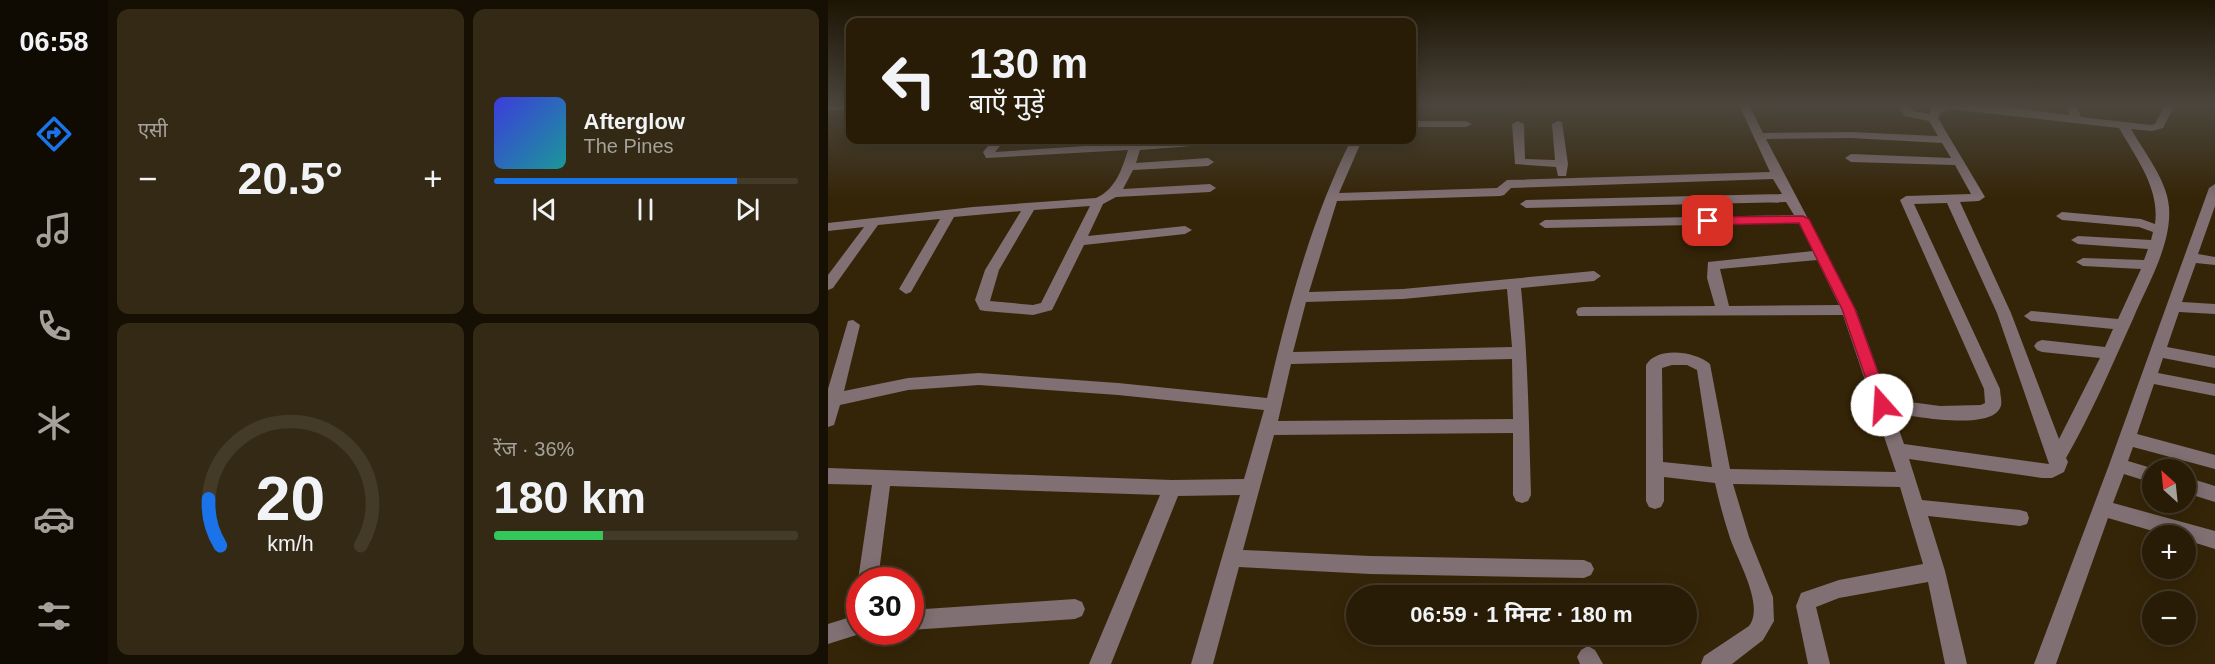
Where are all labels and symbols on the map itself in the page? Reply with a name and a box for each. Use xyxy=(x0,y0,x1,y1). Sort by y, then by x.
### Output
pin xyxy=(1682,195,1733,246)
position arrow xyxy=(1850,373,1914,437)
north arrow xyxy=(2142,459,2196,513)
speed limit sign: 30 xyxy=(846,567,924,645)

